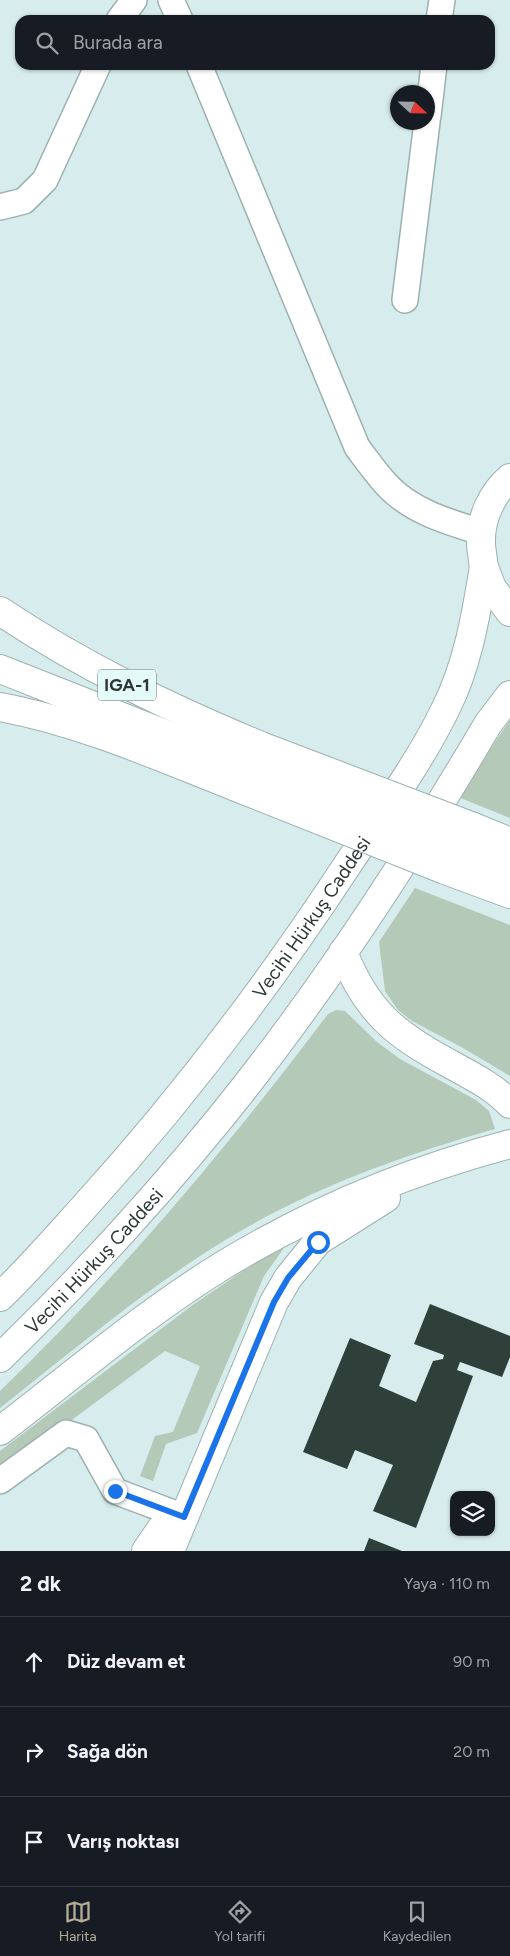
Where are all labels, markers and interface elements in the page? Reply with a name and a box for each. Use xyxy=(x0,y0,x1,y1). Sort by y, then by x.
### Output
search box xyxy=(15,15,495,70)
icon: search xyxy=(33,29,61,57)
text: Burada ara xyxy=(73,31,163,54)
north arrow xyxy=(390,85,435,130)
road number: IGA-1 xyxy=(98,670,156,700)
street label: Vecihi Hürkuş Caddesi xyxy=(247,832,375,1002)
street label: Vecihi Hürkuş Caddesi xyxy=(20,1183,167,1339)
route start xyxy=(307,1231,330,1254)
route end xyxy=(104,1480,127,1503)
map controls xyxy=(450,1491,495,1536)
button: layers xyxy=(450,1491,495,1536)
text: 2 dk xyxy=(20,1571,61,1596)
text: Yaya · 110 m xyxy=(404,1574,490,1593)
icon: ahead xyxy=(20,1648,48,1676)
text: Düz devam et xyxy=(67,1650,186,1673)
text: 90 m xyxy=(453,1652,490,1671)
icon: right xyxy=(20,1738,48,1766)
text: Sağa dön xyxy=(67,1740,148,1763)
text: 20 m xyxy=(453,1742,490,1761)
icon: arrive xyxy=(20,1828,48,1856)
text: Varış noktası xyxy=(67,1830,179,1853)
tab: Harita xyxy=(59,1898,97,1945)
tab: Yol tarifi xyxy=(214,1898,265,1945)
tab: Kaydedilen xyxy=(383,1898,451,1945)

